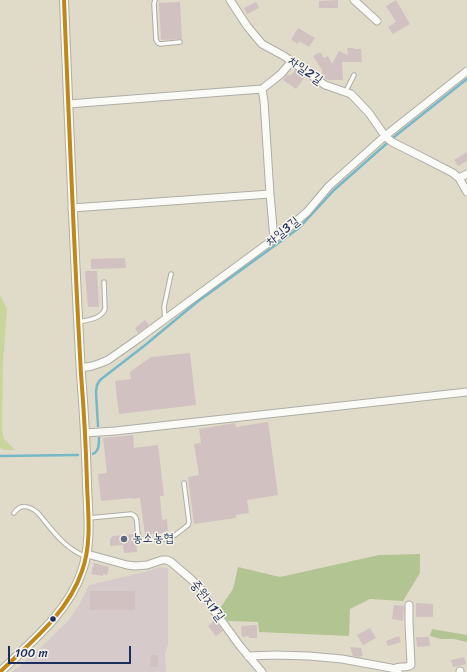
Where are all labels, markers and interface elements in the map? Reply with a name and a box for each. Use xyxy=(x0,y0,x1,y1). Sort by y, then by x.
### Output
street label: 차일2길 xyxy=(285,53,325,89)
street label: 차일3길 xyxy=(263,214,303,250)
place label: 농소농협 xyxy=(132,531,174,547)
marker: 농소농협 xyxy=(119,534,129,544)
street label: 중원지1길 xyxy=(187,577,227,625)
unlabelled marker xyxy=(48,614,58,624)
scale bar xyxy=(10,638,133,664)
text: 100 m xyxy=(15,642,48,664)

